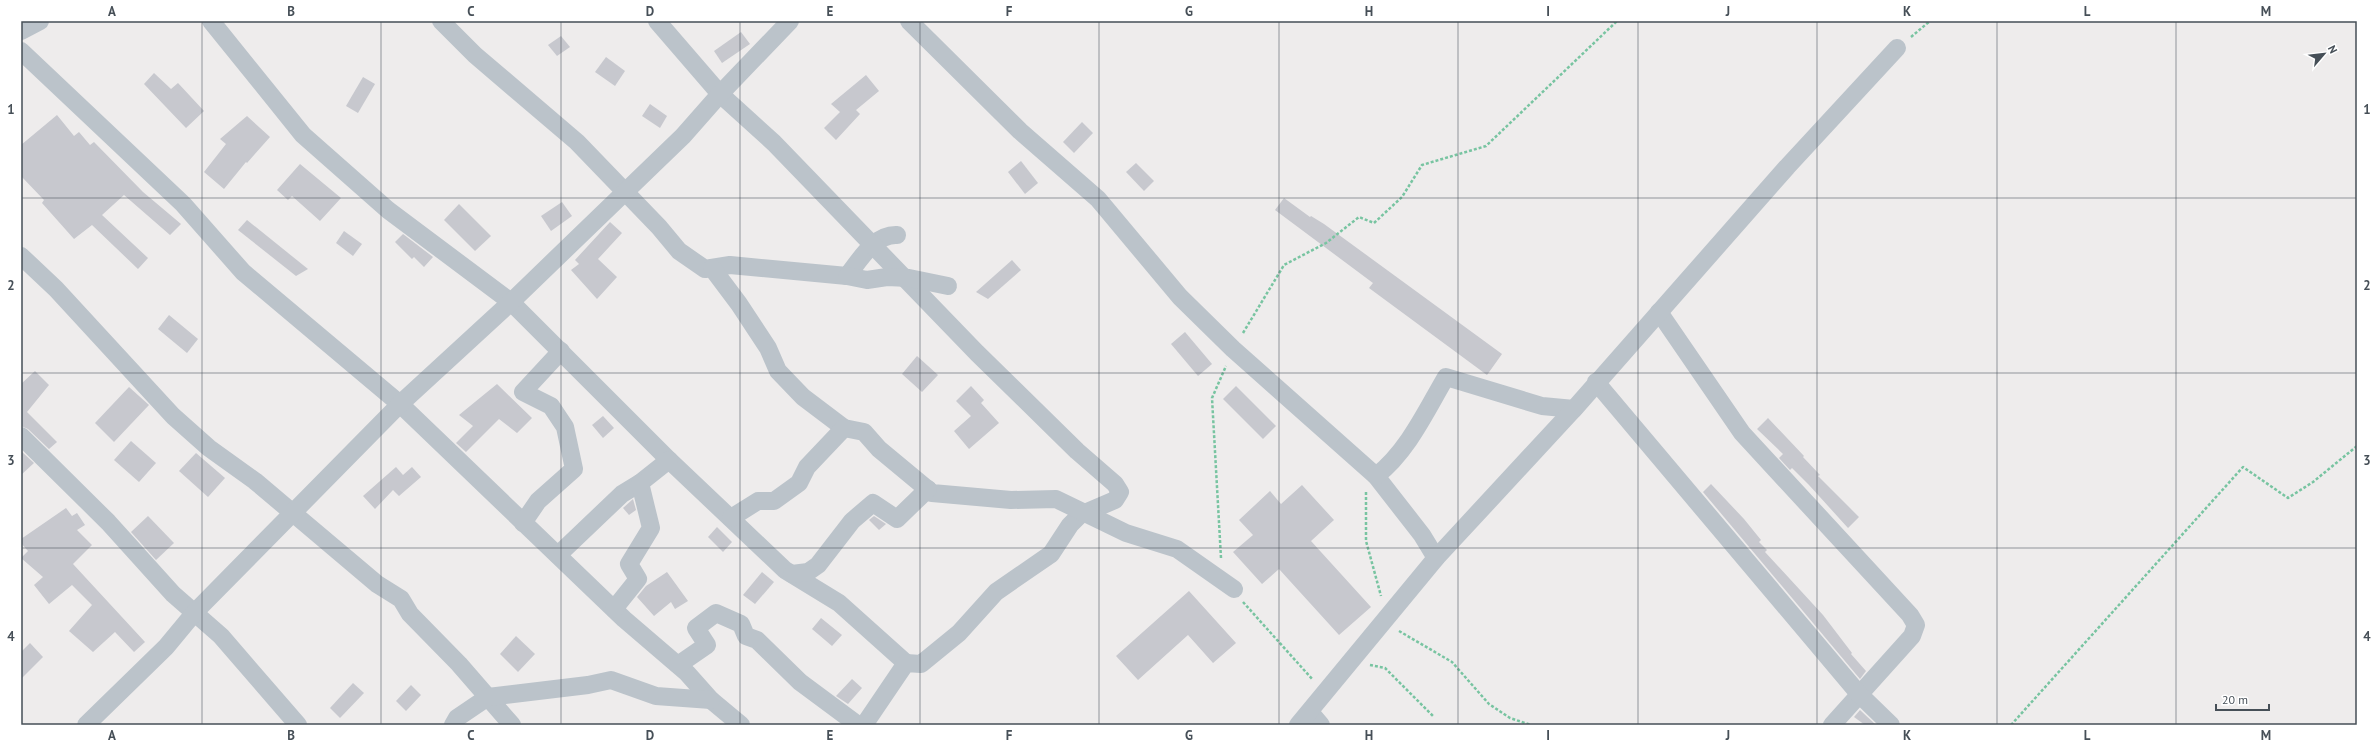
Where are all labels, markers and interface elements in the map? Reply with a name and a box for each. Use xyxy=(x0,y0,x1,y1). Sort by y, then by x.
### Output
text: A xyxy=(108,3,116,20)
text: B xyxy=(287,3,295,20)
text: C xyxy=(467,3,475,20)
text: D xyxy=(646,3,654,20)
text: E xyxy=(827,3,834,20)
text: F xyxy=(1006,3,1013,20)
text: G xyxy=(1185,3,1193,20)
text: H xyxy=(1365,3,1373,20)
text: I xyxy=(1546,3,1550,20)
text: J xyxy=(1725,3,1730,20)
text: K xyxy=(1903,3,1911,20)
text: L xyxy=(2084,3,2091,20)
text: M xyxy=(2261,3,2271,20)
north arrow xyxy=(2304,34,2344,74)
text: N xyxy=(2325,43,2341,56)
text: 1 xyxy=(7,101,15,118)
text: 1 xyxy=(2363,101,2371,118)
text: 2 xyxy=(7,277,15,294)
text: 2 xyxy=(2363,277,2371,294)
text: 3 xyxy=(7,452,15,469)
text: 3 xyxy=(2363,452,2371,469)
text: 4 xyxy=(7,628,15,645)
text: 4 xyxy=(2363,628,2371,645)
scale bar xyxy=(2216,686,2269,712)
text: 20 m xyxy=(2222,692,2248,707)
text: A xyxy=(108,727,116,744)
text: B xyxy=(287,727,295,744)
text: C xyxy=(467,727,475,744)
text: D xyxy=(646,727,654,744)
text: E xyxy=(827,727,834,744)
text: F xyxy=(1006,727,1013,744)
text: G xyxy=(1185,727,1193,744)
text: H xyxy=(1365,727,1373,744)
text: I xyxy=(1546,727,1550,744)
text: J xyxy=(1725,727,1730,744)
text: K xyxy=(1903,727,1911,744)
text: L xyxy=(2084,727,2091,744)
text: M xyxy=(2261,727,2271,744)

